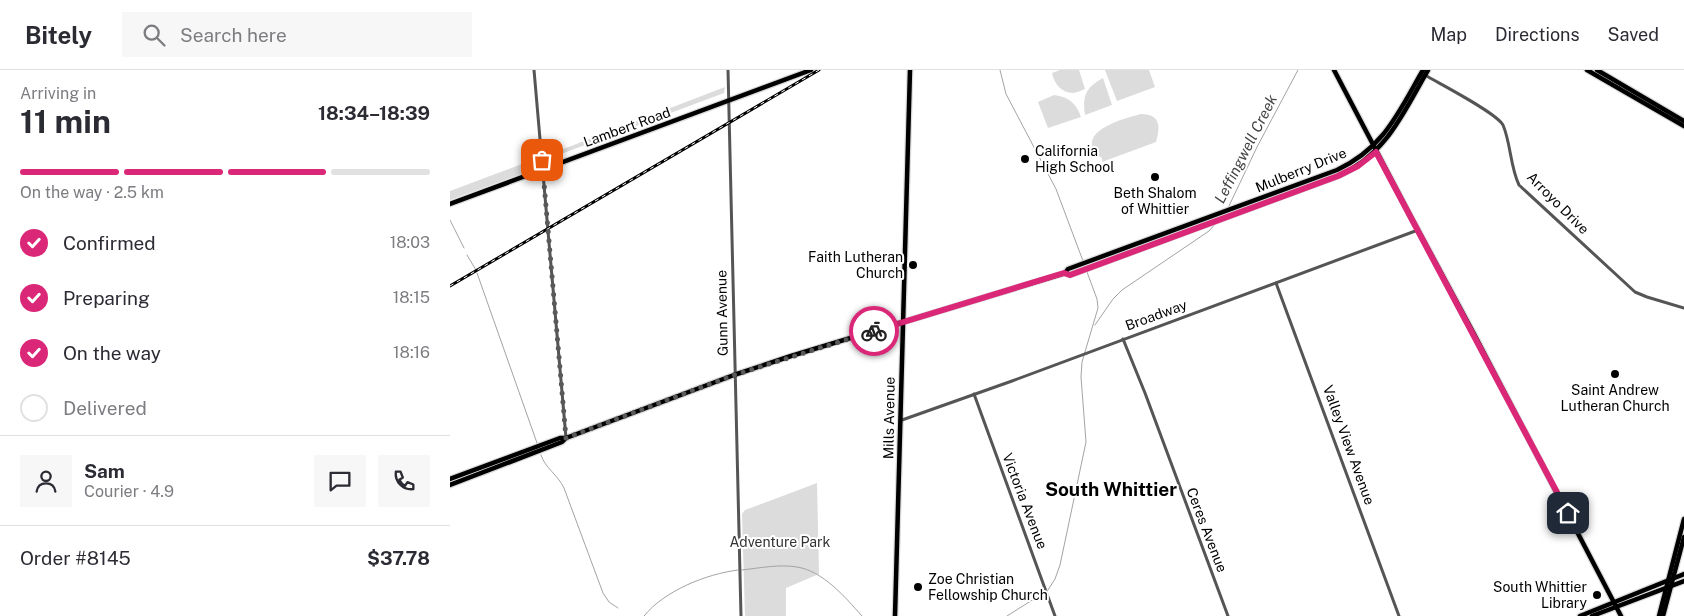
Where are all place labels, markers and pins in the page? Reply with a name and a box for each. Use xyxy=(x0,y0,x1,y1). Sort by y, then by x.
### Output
pin xyxy=(521,139,563,181)
place label: California High School xyxy=(1035,143,1114,175)
marker: California High School xyxy=(1019,153,1031,165)
marker: Beth Shalom of Whittier xyxy=(1149,171,1161,183)
place label: Beth Shalom of Whittier xyxy=(1113,185,1197,217)
place label: Faith Lutheran Church xyxy=(808,249,903,281)
marker: Faith Lutheran Church xyxy=(907,259,919,271)
marker: Saint Andrew Lutheran Church xyxy=(1609,368,1621,380)
place label: Saint Andrew Lutheran Church xyxy=(1560,382,1670,414)
pin xyxy=(1547,492,1589,534)
place label: Zoe Christian Fellowship Church xyxy=(928,571,1048,603)
place label: South Whittier Library xyxy=(1493,579,1588,611)
marker: Zoe Christian Fellowship Church xyxy=(912,581,924,593)
marker: South Whittier Library xyxy=(1591,589,1603,601)

